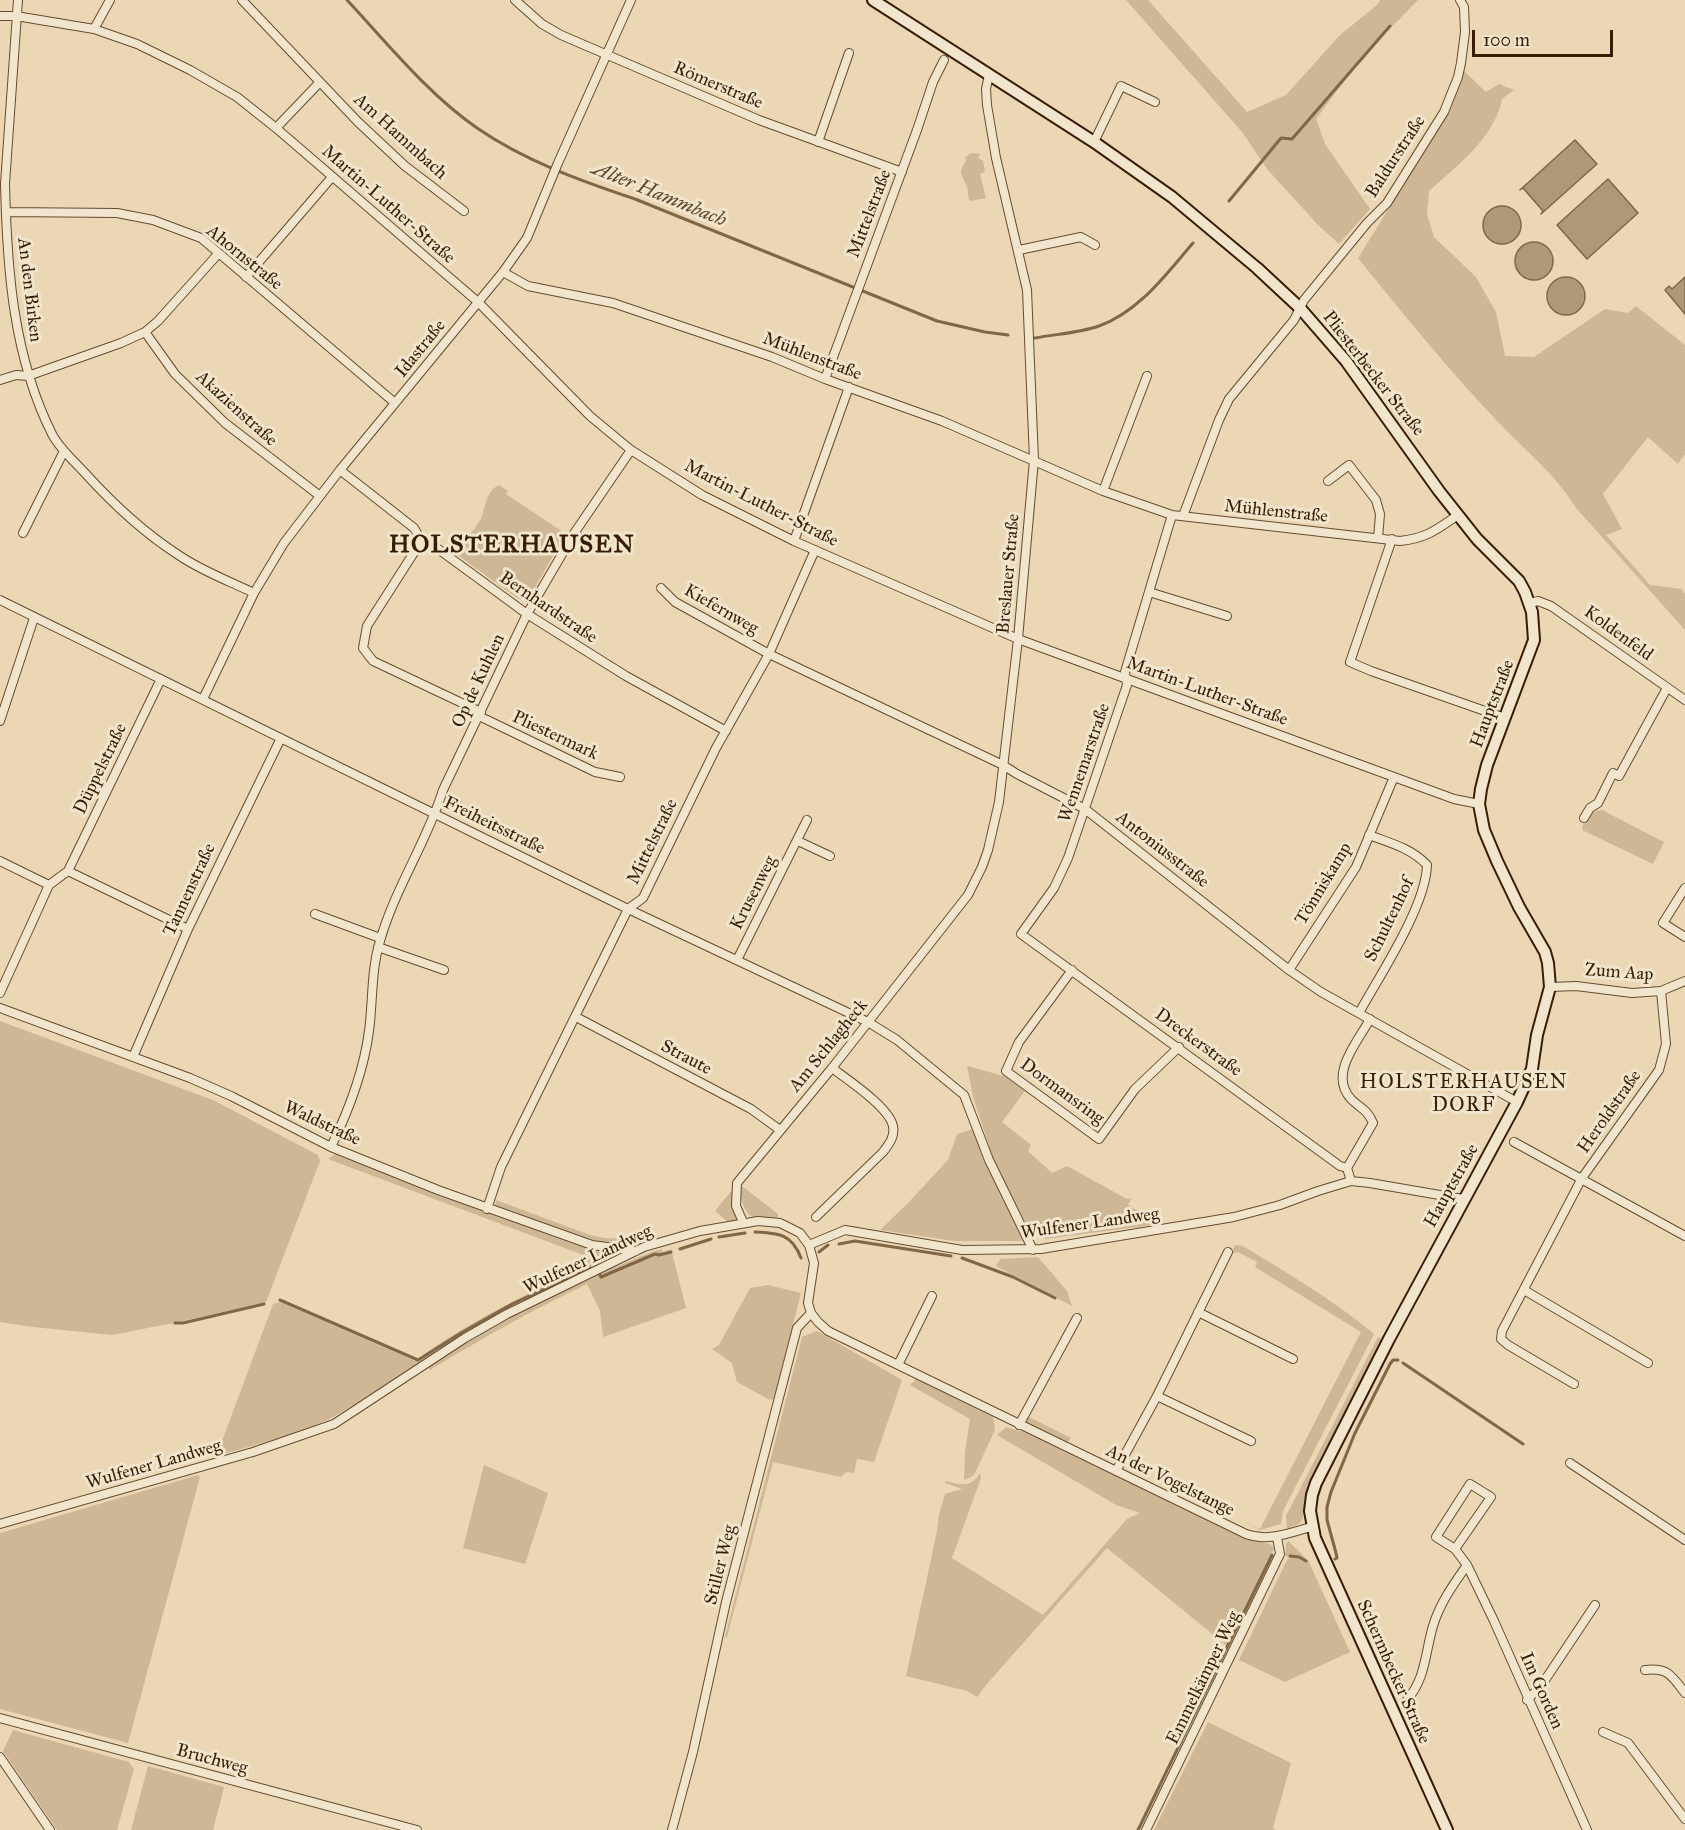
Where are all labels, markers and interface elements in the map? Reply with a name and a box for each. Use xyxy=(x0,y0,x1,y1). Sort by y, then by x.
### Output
scale bar xyxy=(1475,18,1616,56)
text: 100 m xyxy=(1483,29,1530,51)
street label: Römerstraße xyxy=(670,57,766,115)
street label: Am Hammbach xyxy=(349,89,451,185)
street label: Baldurstraße xyxy=(1361,112,1431,202)
street label: Martin-Luther-Straße xyxy=(317,141,459,269)
water label: Alter Hammbach xyxy=(588,157,730,233)
street label: Mittelstraße xyxy=(843,167,897,261)
street label: Ahornstraße xyxy=(202,221,286,295)
street label: An den Birken xyxy=(12,237,46,343)
street label: Pliesterbecker Straße xyxy=(1317,307,1429,441)
street label: Idastraße xyxy=(391,316,451,382)
street label: Mühlenstraße xyxy=(760,328,864,386)
street label: Akazienstraße xyxy=(191,367,281,451)
street label: Martin-Luther-Straße xyxy=(680,456,842,552)
street label: Mühlenstraße xyxy=(1223,496,1329,528)
street label: Breslauer Straße xyxy=(993,513,1025,635)
district label: HOLSTERHAUSEN xyxy=(389,532,635,560)
street label: Bernhardstraße xyxy=(495,567,601,649)
street label: Kiefernweg xyxy=(680,580,762,640)
street label: Koldenfeld xyxy=(1579,602,1657,666)
street label: Op de Kuhlen xyxy=(448,631,510,731)
street label: Martin-Luther-Straße xyxy=(1123,653,1291,731)
street label: Hauptstraße xyxy=(1466,657,1520,751)
street label: Wennemarstraße xyxy=(1055,701,1115,825)
street label: Pliestermark xyxy=(509,707,601,765)
street label: Düppelstraße xyxy=(70,720,132,818)
street label: Freiheitsstraße xyxy=(440,792,548,860)
street label: Mittelstraße xyxy=(623,796,683,888)
street label: Antoniusstraße xyxy=(1111,807,1213,893)
street label: Tönniskamp xyxy=(1291,839,1357,929)
street label: Tannenstraße xyxy=(159,840,221,940)
street label: Krusenweg xyxy=(726,852,782,934)
street label: Schultenhof xyxy=(1360,874,1420,966)
street label: Zum Aap xyxy=(1584,960,1654,986)
street label: Am Schlagheck xyxy=(785,995,873,1097)
street label: Dreckerstraße xyxy=(1150,1004,1246,1082)
street label: Straute xyxy=(657,1036,715,1080)
street label: Dormansring xyxy=(1016,1054,1108,1130)
street label: Heroldstraße xyxy=(1573,1066,1647,1158)
district label: HOLSTERHAUSEN DORF xyxy=(1360,1071,1568,1118)
street label: Waldstraße xyxy=(280,1097,364,1151)
street label: Hauptstraße xyxy=(1420,1140,1484,1232)
street label: Wulfener Landweg xyxy=(1019,1204,1161,1244)
street label: Wulfener Landweg xyxy=(520,1221,656,1299)
street label: Wulfener Landweg xyxy=(84,1435,224,1495)
street label: An der Vogelstange xyxy=(1102,1441,1238,1521)
street label: Stiller Weg xyxy=(701,1523,741,1607)
street label: Schermbecker Straße xyxy=(1352,1597,1434,1747)
street label: Emmelkämper Weg xyxy=(1162,1608,1246,1748)
street label: Im Gorden xyxy=(1514,1649,1568,1733)
street label: Bruchweg xyxy=(174,1740,250,1780)

